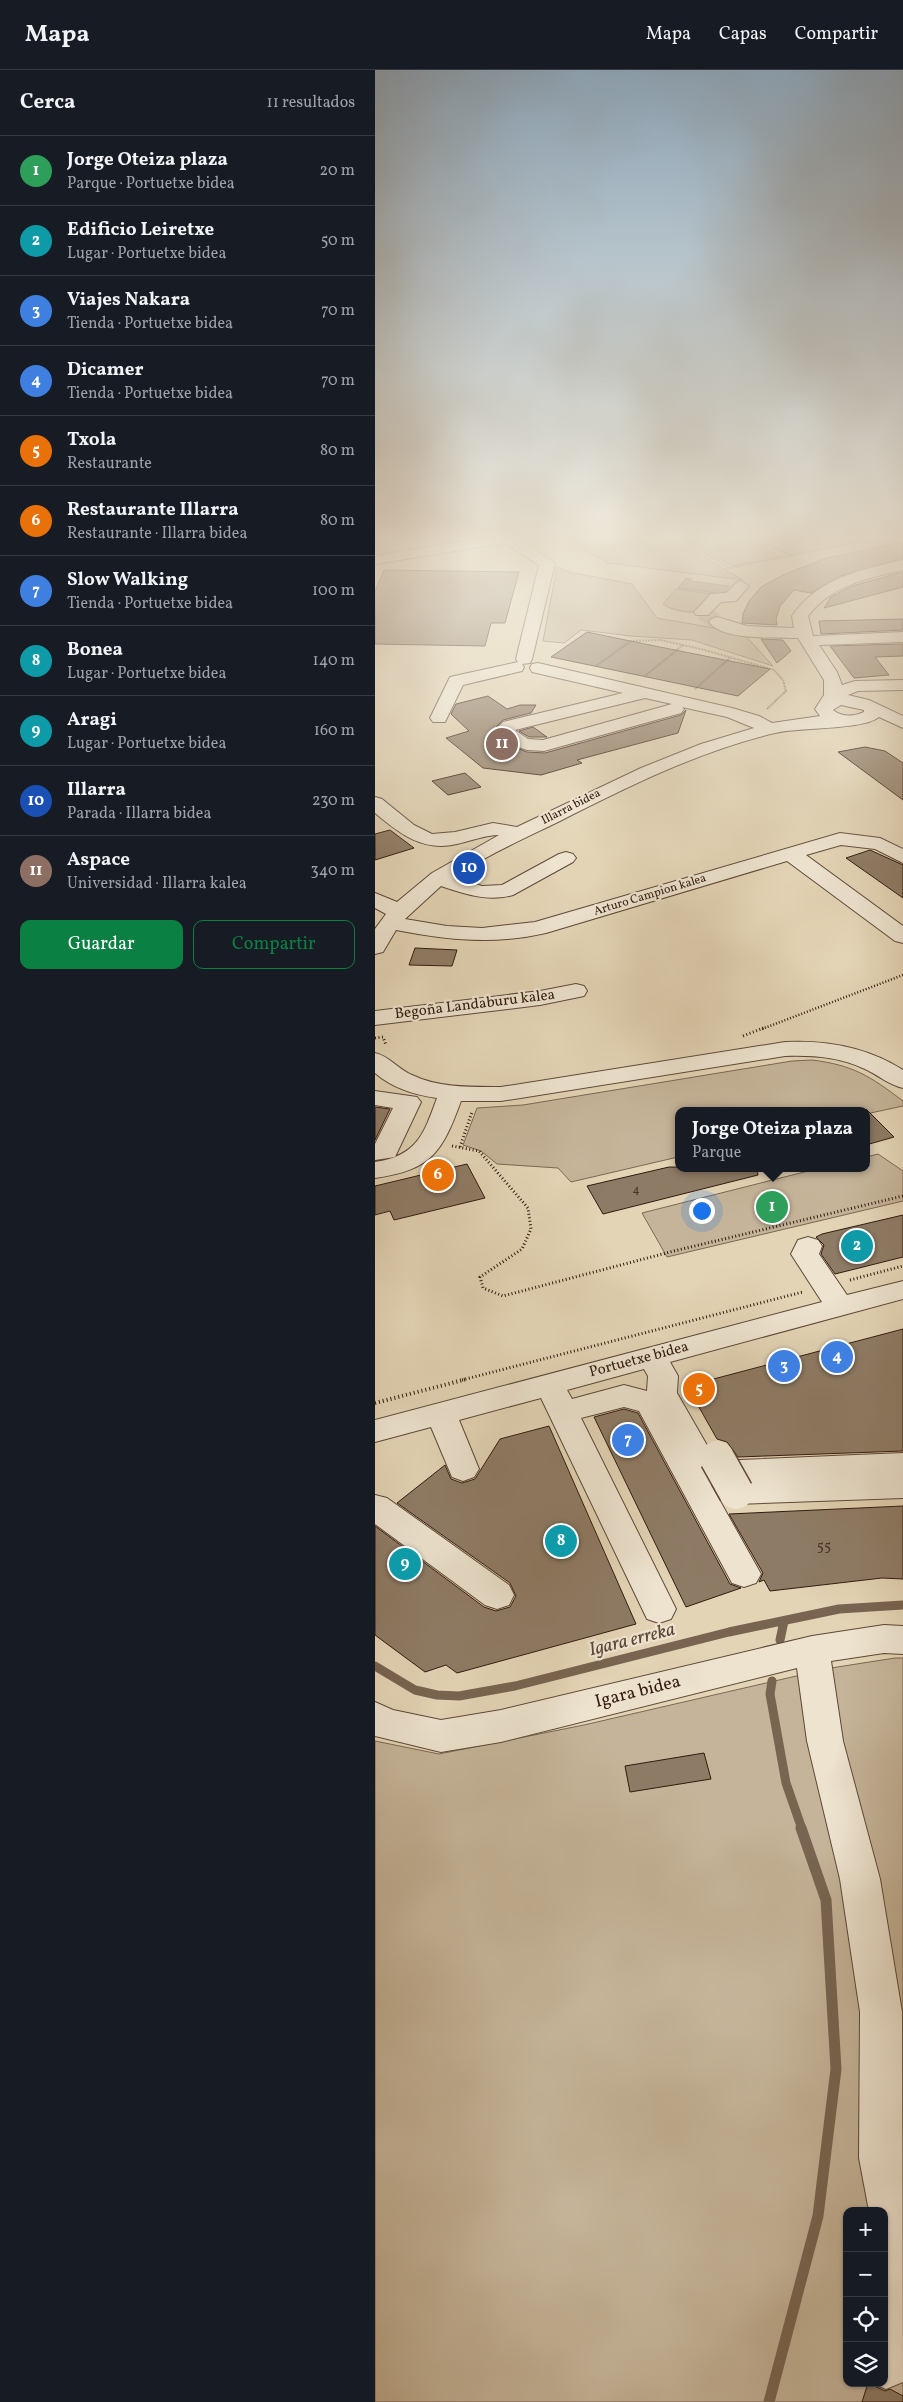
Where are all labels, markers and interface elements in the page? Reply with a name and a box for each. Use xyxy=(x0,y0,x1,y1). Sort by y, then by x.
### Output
text: Mapa xyxy=(25,18,90,52)
text: Mapa xyxy=(646,22,691,47)
text: Capas xyxy=(719,22,767,47)
text: Compartir xyxy=(795,22,878,47)
text: Cerca xyxy=(20,88,75,117)
text: 11 resultados xyxy=(266,92,355,114)
text: Jorge Oteiza plaza xyxy=(67,147,228,173)
text: 1 xyxy=(33,160,39,182)
text: 20 m xyxy=(320,160,355,182)
text: Parque · Portuetxe bidea xyxy=(67,173,235,195)
text: Edificio Leiretxe xyxy=(67,217,214,243)
text: 2 xyxy=(32,230,40,252)
text: 50 m xyxy=(321,230,355,252)
text: Lugar · Portuetxe bidea xyxy=(67,243,226,265)
text: Viajes Nakara xyxy=(67,287,190,313)
text: 3 xyxy=(32,300,40,322)
text: 70 m xyxy=(321,300,355,322)
text: Tienda · Portuetxe bidea xyxy=(67,313,233,335)
text: Dicamer xyxy=(67,357,143,383)
text: 4 xyxy=(31,370,41,392)
text: 70 m xyxy=(321,370,355,392)
text: Tienda · Portuetxe bidea xyxy=(67,383,233,405)
text: Txola xyxy=(67,427,116,453)
text: 5 xyxy=(32,440,40,462)
text: 80 m xyxy=(320,440,355,462)
text: Restaurante xyxy=(67,453,152,475)
text: Restaurante Illarra xyxy=(67,497,239,523)
text: 6 xyxy=(32,510,40,532)
text: 80 m xyxy=(320,510,355,532)
text: Restaurante · Illarra bidea xyxy=(67,523,247,545)
text: Slow Walking xyxy=(67,567,188,593)
text: 7 xyxy=(32,580,40,602)
text: 100 m xyxy=(312,580,355,602)
text: Tienda · Portuetxe bidea xyxy=(67,593,233,615)
text: Bonea xyxy=(67,637,123,663)
text: 8 xyxy=(32,650,40,672)
text: 140 m xyxy=(313,650,355,672)
text: Lugar · Portuetxe bidea xyxy=(67,663,226,685)
text: Aragi xyxy=(67,707,117,733)
text: 9 xyxy=(32,720,40,742)
text: 160 m xyxy=(314,720,355,742)
pin: 11 xyxy=(486,725,518,763)
text: Lugar · Portuetxe bidea xyxy=(67,733,226,755)
text: Illarra xyxy=(67,777,126,803)
street label: Illarra bidea xyxy=(539,785,603,829)
text: 10 xyxy=(28,790,44,812)
text: 230 m xyxy=(312,790,355,812)
text: Parada · Illarra bidea xyxy=(67,803,211,825)
text: Aspace xyxy=(67,847,130,873)
pin: 10 xyxy=(453,849,485,887)
text: 11 xyxy=(30,860,42,882)
text: 340 m xyxy=(311,860,355,882)
street label: Arturo Campion kalea xyxy=(592,870,708,920)
text: Universidad · Illarra kalea xyxy=(67,873,247,895)
button: Guardar xyxy=(20,920,183,969)
button: Compartir xyxy=(193,920,355,969)
street label: Begoña Landaburu kalea xyxy=(394,985,556,1025)
popup xyxy=(675,1107,870,1172)
text: Jorge Oteiza plaza xyxy=(692,1116,853,1142)
text: Parque xyxy=(692,1142,741,1164)
pin: 6 xyxy=(422,1156,454,1194)
house number: 4 xyxy=(632,1182,640,1198)
pin: 1 xyxy=(756,1188,788,1226)
your location xyxy=(689,1198,715,1224)
pin: 2 xyxy=(841,1227,873,1265)
street label: Portuetxe bidea xyxy=(587,1337,691,1383)
pin: 4 xyxy=(821,1338,853,1376)
pin: 3 xyxy=(768,1347,800,1385)
pin: 5 xyxy=(683,1370,715,1408)
pin: 7 xyxy=(612,1421,644,1459)
pin: 8 xyxy=(545,1522,577,1560)
house number: 55 xyxy=(817,1536,831,1557)
pin: 9 xyxy=(389,1545,421,1583)
water label: Igara erreka xyxy=(586,1617,678,1663)
street label: Igara bidea xyxy=(592,1669,684,1715)
map controls xyxy=(843,2207,888,2387)
button: + xyxy=(843,2207,888,2252)
button: − xyxy=(843,2252,888,2297)
button: locate xyxy=(843,2297,888,2342)
button: layers xyxy=(843,2342,888,2387)

